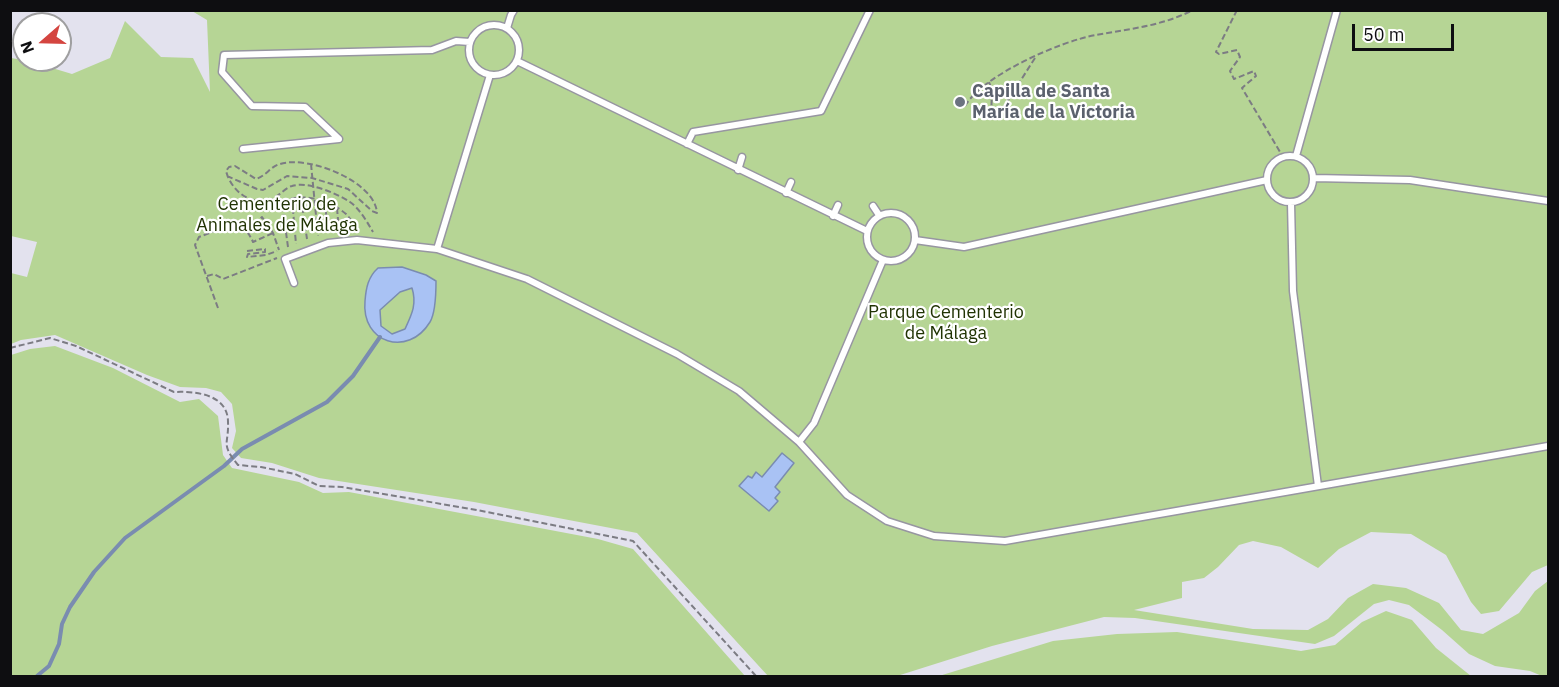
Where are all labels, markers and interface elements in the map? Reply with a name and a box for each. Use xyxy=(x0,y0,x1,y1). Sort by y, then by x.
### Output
north arrow xyxy=(12,12,72,72)
scale bar xyxy=(1355,12,1457,50)
text: 50 m xyxy=(1363,23,1405,46)
text: N xyxy=(16,39,38,56)
place label: Capilla de Santa María de la Victoria xyxy=(972,81,1135,124)
marker: Capilla de Santa María de la Victoria xyxy=(953,95,967,109)
park label: Cementerio de Animales de Málaga xyxy=(196,194,358,236)
park label: Parque Cementerio de Málaga xyxy=(868,302,1024,344)

